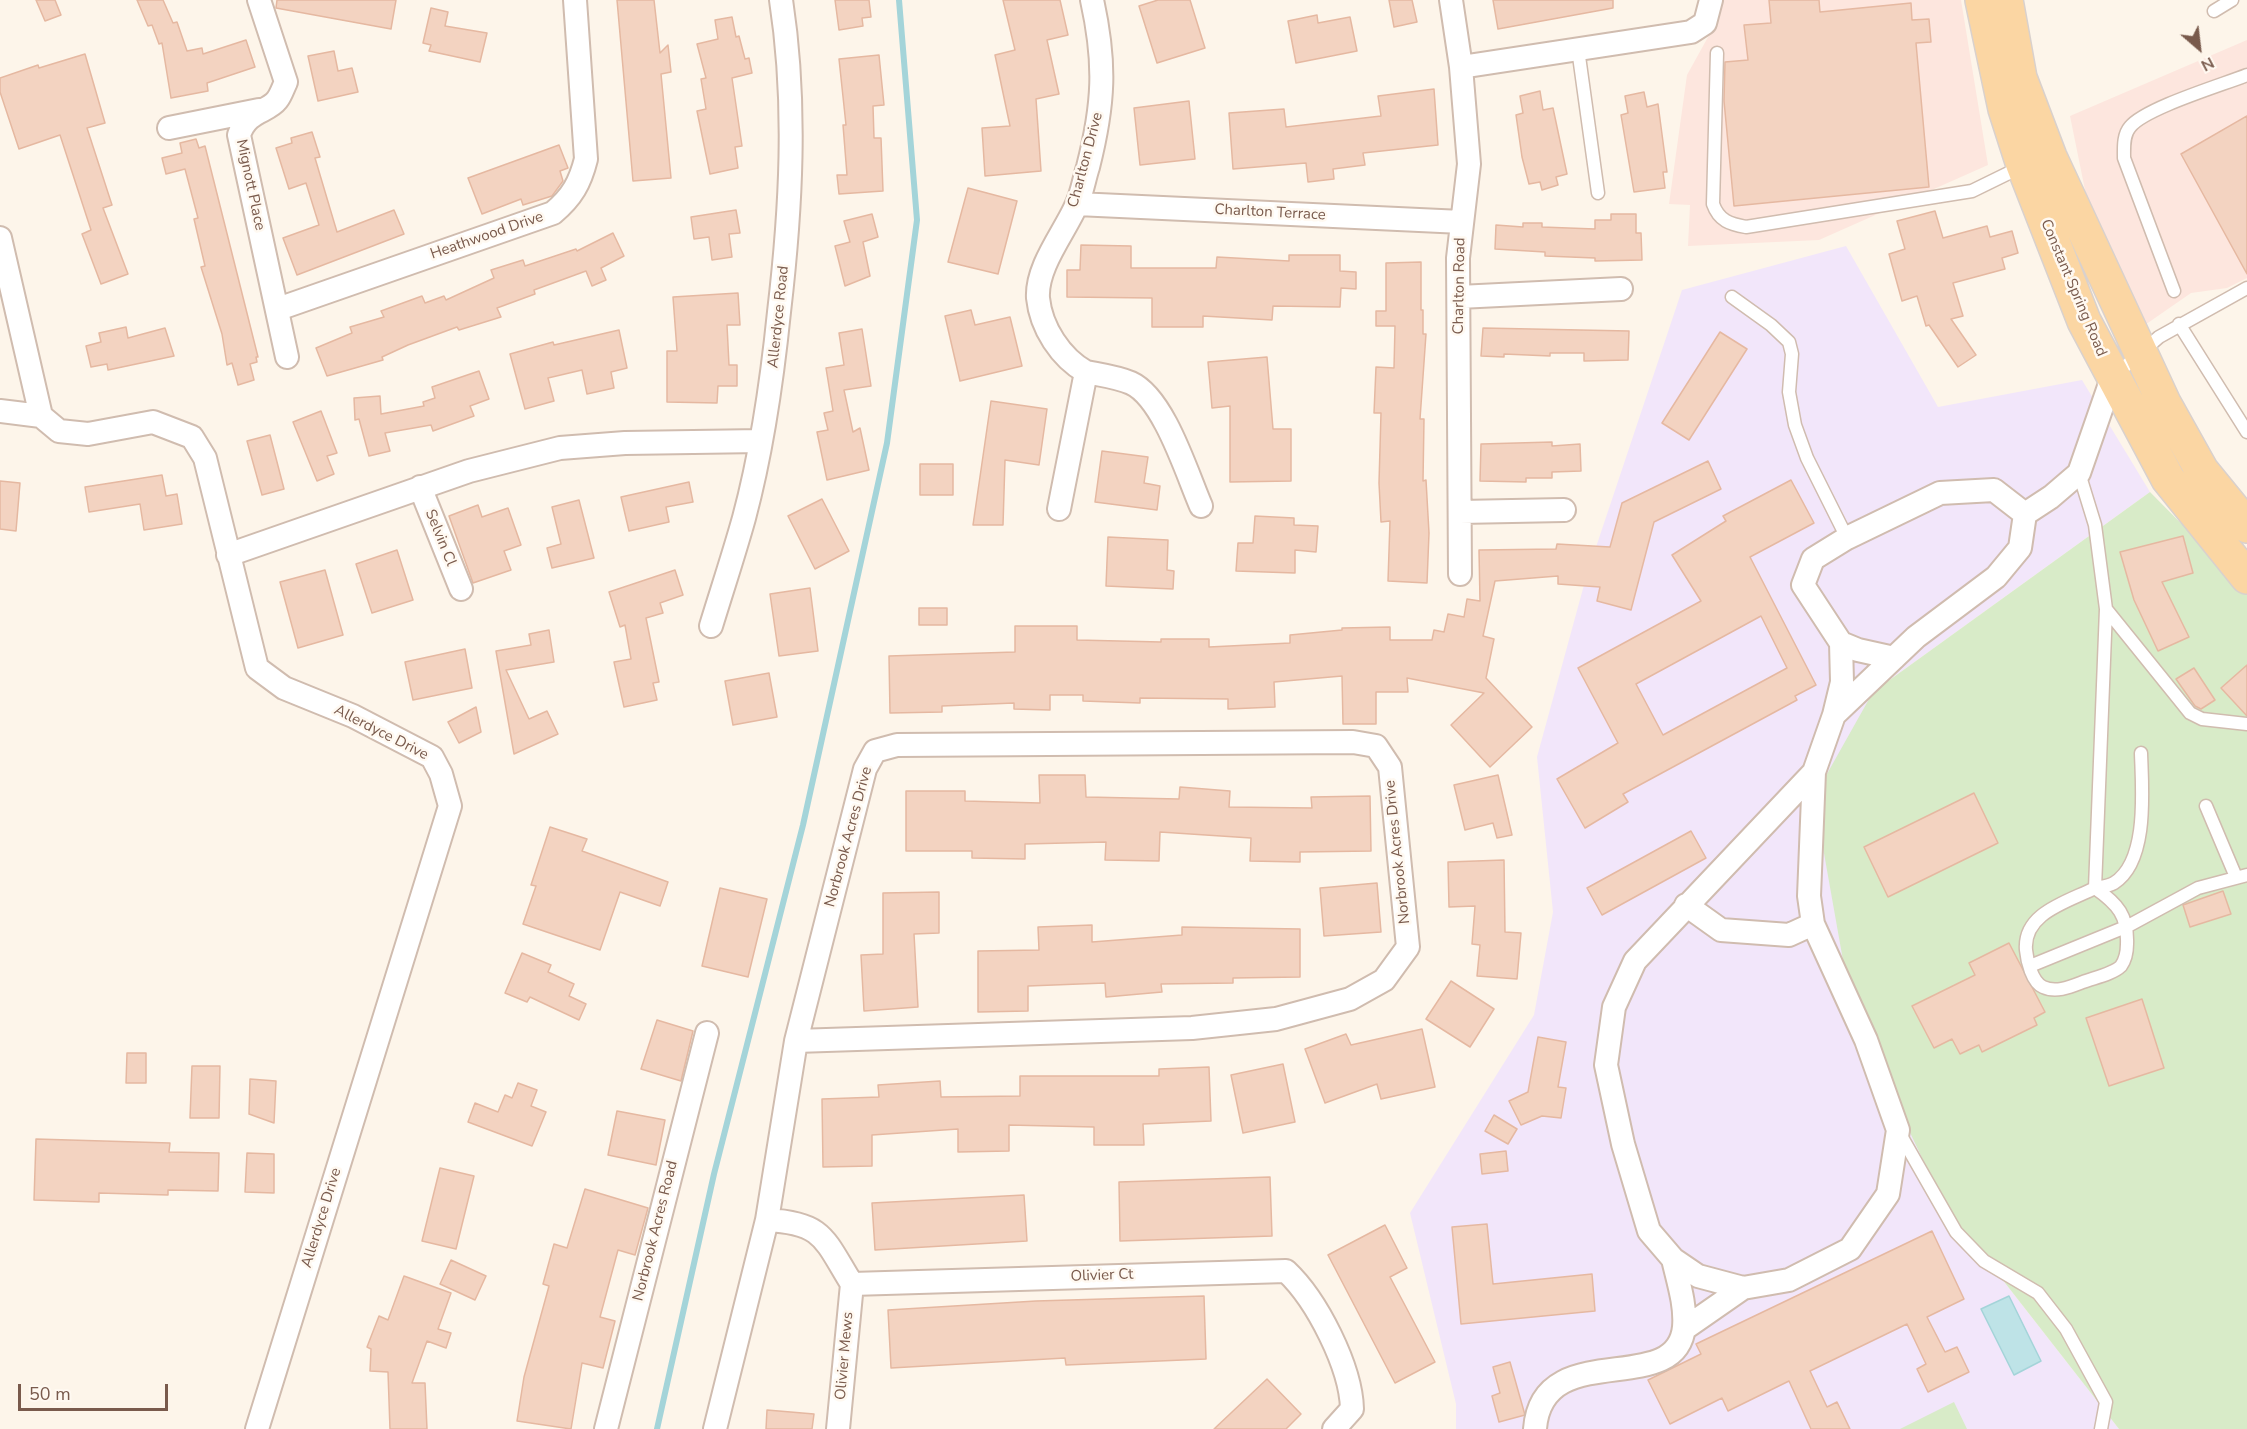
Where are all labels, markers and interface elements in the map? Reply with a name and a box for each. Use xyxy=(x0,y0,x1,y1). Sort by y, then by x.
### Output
north arrow xyxy=(2169,18,2229,78)
text: N xyxy=(2197,51,2218,76)
street label: Charlton Drive xyxy=(1065,110,1107,210)
street label: Mignott Place xyxy=(232,138,268,232)
street label: Charlton Terrace xyxy=(1214,201,1326,225)
street label: Heathwood Drive xyxy=(428,208,546,264)
street label: Constant Spring Road xyxy=(2036,217,2110,359)
street label: Charlton Road xyxy=(1450,237,1470,335)
street label: Allerdyce Road xyxy=(765,265,793,369)
street label: Selvin Cl xyxy=(420,507,460,569)
street label: Allerdyce Drive xyxy=(331,701,431,765)
street label: Norbrook Acres Drive xyxy=(822,765,876,909)
street label: Norbrook Acres Drive xyxy=(1381,779,1415,925)
street label: Norbrook Acres Road xyxy=(630,1159,682,1303)
street label: Allerdyce Drive xyxy=(298,1166,346,1270)
street label: Olivier Ct xyxy=(1070,1266,1134,1286)
street label: Olivier Mews xyxy=(832,1311,858,1401)
scale bar xyxy=(21,1372,171,1410)
text: 50 m xyxy=(29,1382,71,1406)

